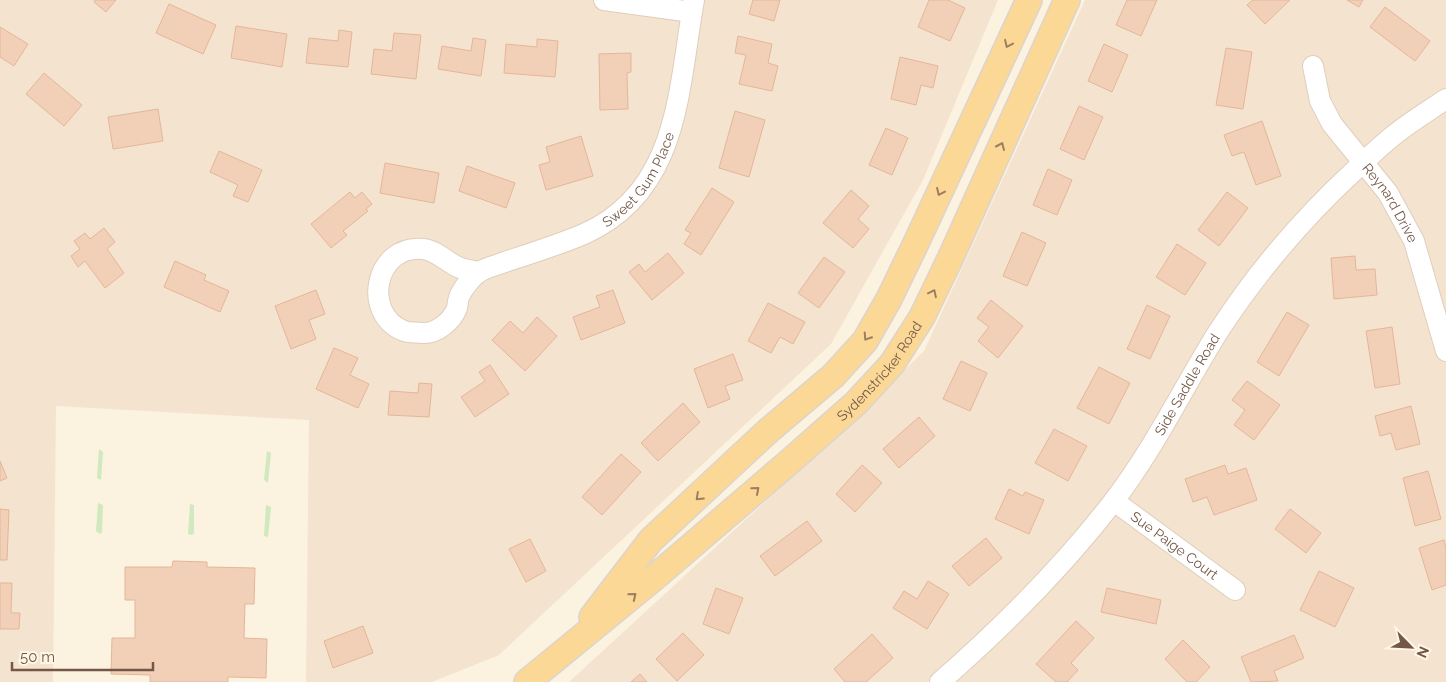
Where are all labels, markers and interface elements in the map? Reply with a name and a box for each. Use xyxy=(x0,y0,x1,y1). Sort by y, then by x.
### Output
one-way arrow xyxy=(1004,39,1015,48)
street label: Sweet Gum Place xyxy=(599,130,677,230)
one-way arrow xyxy=(995,142,1006,151)
street label: Reynard Drive xyxy=(1359,160,1421,245)
one-way arrow xyxy=(936,187,946,196)
one-way arrow xyxy=(927,289,937,298)
street label: Sydenstricker Road xyxy=(834,318,925,424)
one-way arrow xyxy=(864,331,873,340)
street label: Side Saddle Road xyxy=(1151,331,1223,438)
one-way arrow xyxy=(751,487,760,496)
one-way arrow xyxy=(696,491,705,500)
street label: Sue Paige Court xyxy=(1128,508,1221,583)
one-way arrow xyxy=(627,593,636,601)
north arrow xyxy=(1386,622,1436,672)
scale bar xyxy=(12,640,154,672)
text: N xyxy=(1413,644,1432,660)
text: 50 m xyxy=(20,648,55,666)

